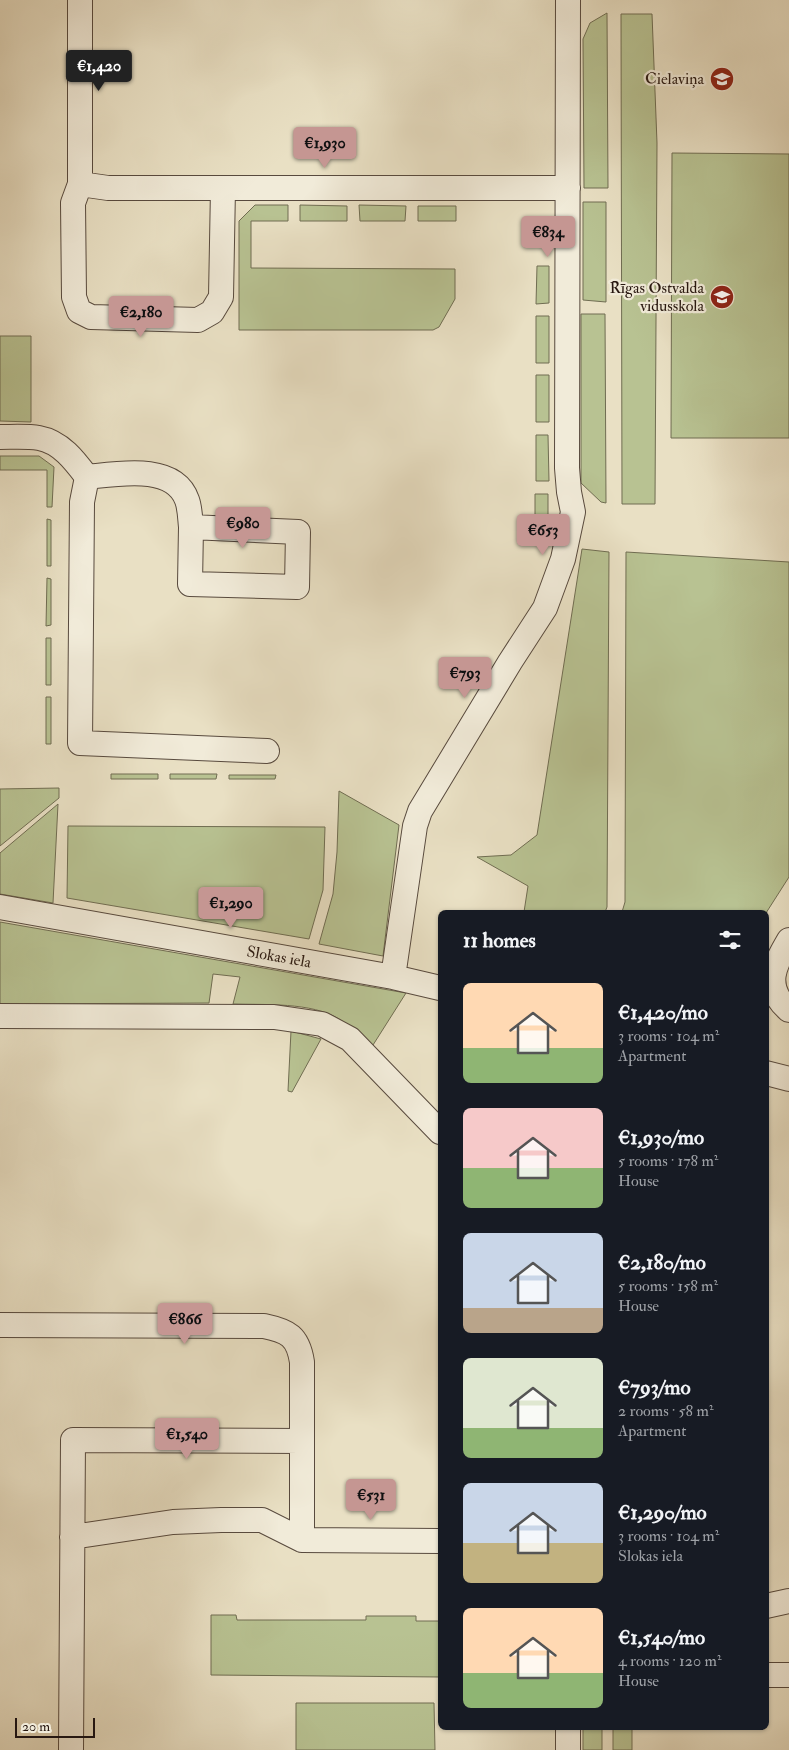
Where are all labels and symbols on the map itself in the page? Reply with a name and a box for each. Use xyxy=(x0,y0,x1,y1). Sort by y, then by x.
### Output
pin: €1,420 xyxy=(58,49,140,92)
school or university icon: Cielaviņa xyxy=(709,66,735,92)
place label: Cielaviņa xyxy=(645,69,704,89)
pin: €1,930 xyxy=(284,126,366,169)
pin: €834 xyxy=(518,216,578,258)
place label: Rīgas Ostvalda vidusskola xyxy=(609,278,704,316)
school or university icon: Rīgas Ostvalda vidusskola xyxy=(709,284,735,310)
pin: €2,180 xyxy=(100,296,182,338)
pin: €980 xyxy=(213,506,273,549)
pin: €653 xyxy=(513,514,573,556)
pin: €793 xyxy=(435,656,495,699)
pin: €1,290 xyxy=(190,886,272,929)
street label: Slokas iela xyxy=(245,942,313,973)
pin: €866 xyxy=(155,1302,215,1345)
pin: €1,540 xyxy=(146,1418,228,1460)
pin: €531 xyxy=(341,1478,401,1521)
scale bar xyxy=(15,1715,95,1738)

